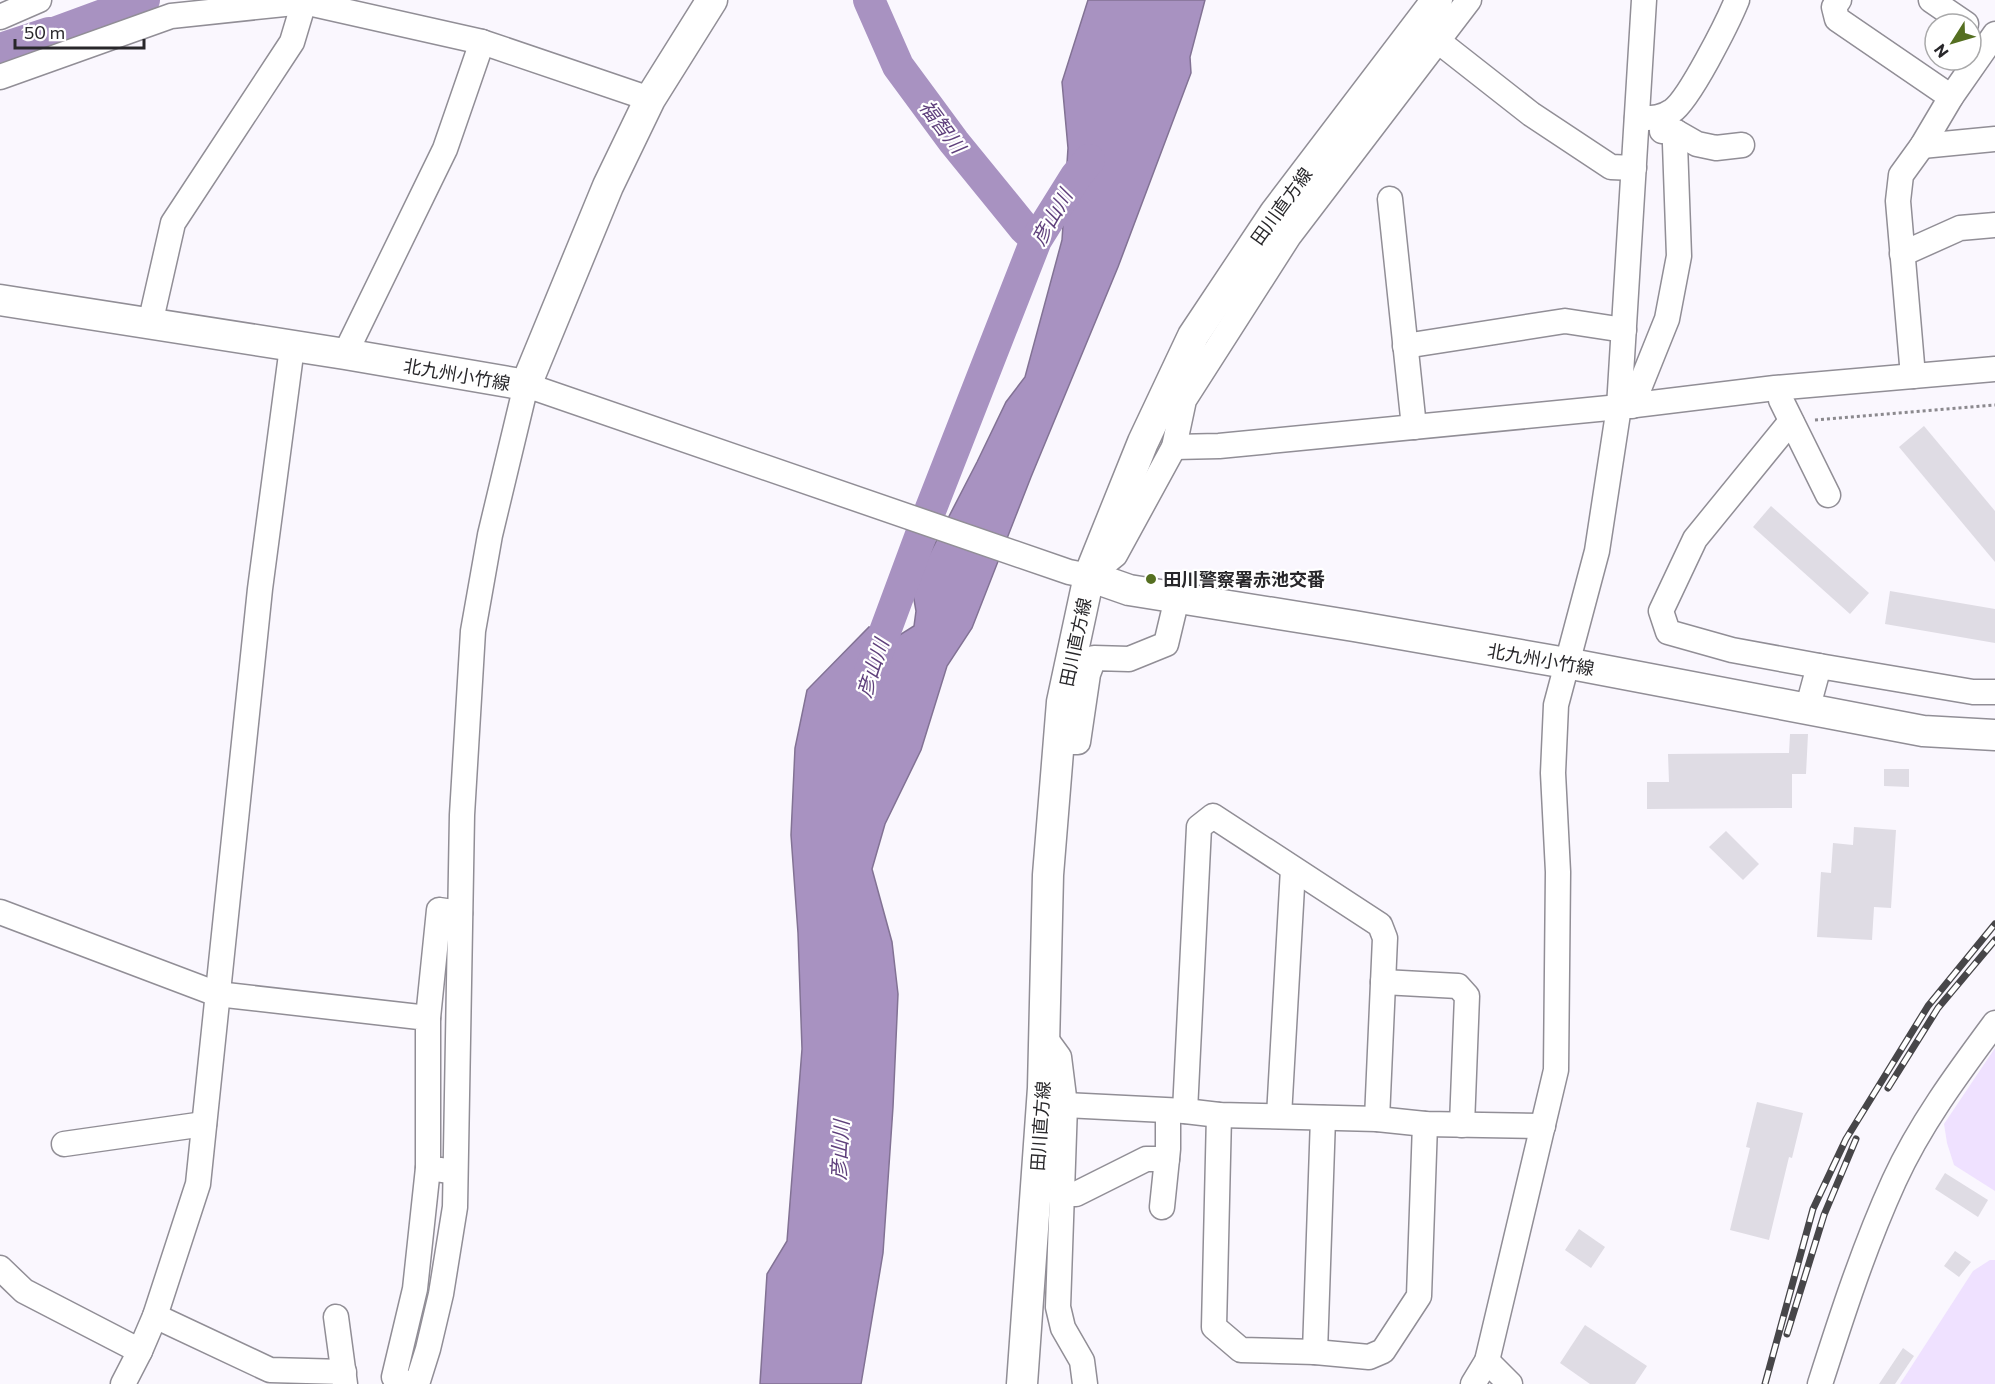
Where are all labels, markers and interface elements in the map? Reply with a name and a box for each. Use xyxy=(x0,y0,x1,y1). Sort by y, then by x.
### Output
scale bar xyxy=(15,12,144,50)
north arrow xyxy=(1923,12,1983,72)
text: 50 m xyxy=(24,21,65,43)
text: N xyxy=(1929,41,1952,62)
water label: 福智川 xyxy=(915,95,972,159)
street label: 田川直方線 xyxy=(1246,163,1316,249)
water label: 彦山川 xyxy=(1026,183,1077,249)
street label: 北九州小竹線 xyxy=(402,354,512,394)
place label: 田川警察署赤池交番 xyxy=(1163,568,1325,590)
marker: 田川警察署赤池交番 xyxy=(1144,572,1158,586)
street label: 田川直方線 xyxy=(1055,596,1095,688)
water label: 彦山川 xyxy=(851,634,893,700)
street label: 北九州小竹線 xyxy=(1486,639,1596,679)
street label: 田川直方線 xyxy=(1026,1080,1054,1172)
water label: 彦山川 xyxy=(825,1117,853,1181)

